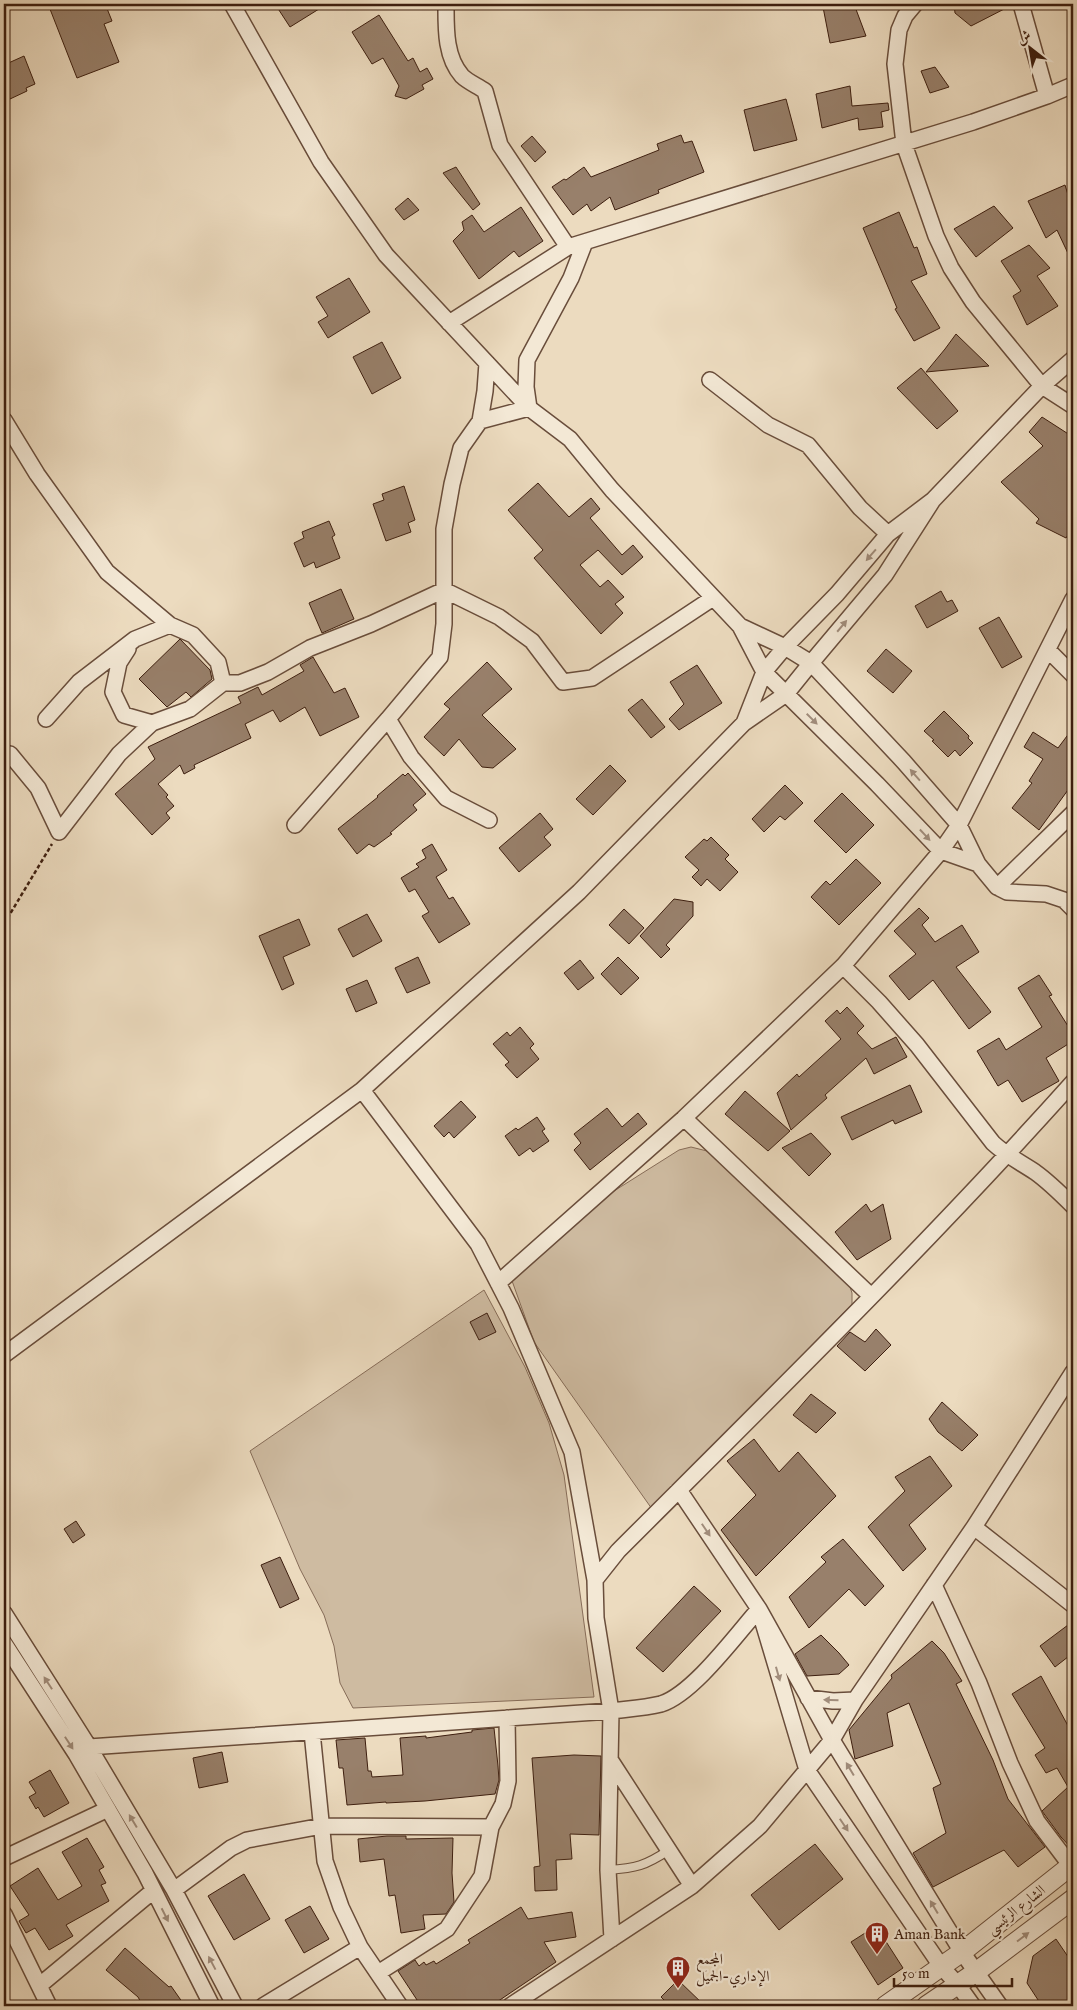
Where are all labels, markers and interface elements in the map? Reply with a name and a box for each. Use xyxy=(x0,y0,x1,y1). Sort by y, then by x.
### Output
north arrow xyxy=(1004,22,1054,72)
text: ش xyxy=(1013,26,1035,49)
one-way arrow xyxy=(865,548,876,561)
one-way arrow xyxy=(837,619,848,632)
one-way arrow xyxy=(805,713,817,725)
one-way arrow xyxy=(910,769,921,782)
one-way arrow xyxy=(919,829,931,841)
one-way arrow xyxy=(702,1524,711,1537)
one-way arrow xyxy=(775,1667,783,1682)
one-way arrow xyxy=(43,1676,52,1689)
one-way arrow xyxy=(823,1696,839,1704)
one-way arrow xyxy=(64,1736,74,1749)
one-way arrow xyxy=(845,1762,854,1775)
one-way arrow xyxy=(128,1815,137,1828)
one-way arrow xyxy=(839,1818,849,1832)
street label: الشارع الرئيسي xyxy=(983,1881,1052,1942)
one-way arrow xyxy=(930,1901,939,1914)
one-way arrow xyxy=(161,1908,169,1922)
building icon: Aman Bank xyxy=(864,1921,890,1955)
place label: Aman Bank xyxy=(893,1925,967,1944)
one-way arrow xyxy=(1016,1932,1029,1943)
place label: المجمع الإداري-الجميل xyxy=(696,1950,770,1988)
building icon: المجمع الإداري-الجميل xyxy=(665,1955,691,1989)
scale bar xyxy=(894,1955,1012,1987)
one-way arrow xyxy=(208,1956,216,1970)
text: 50 m xyxy=(902,1964,930,1983)

